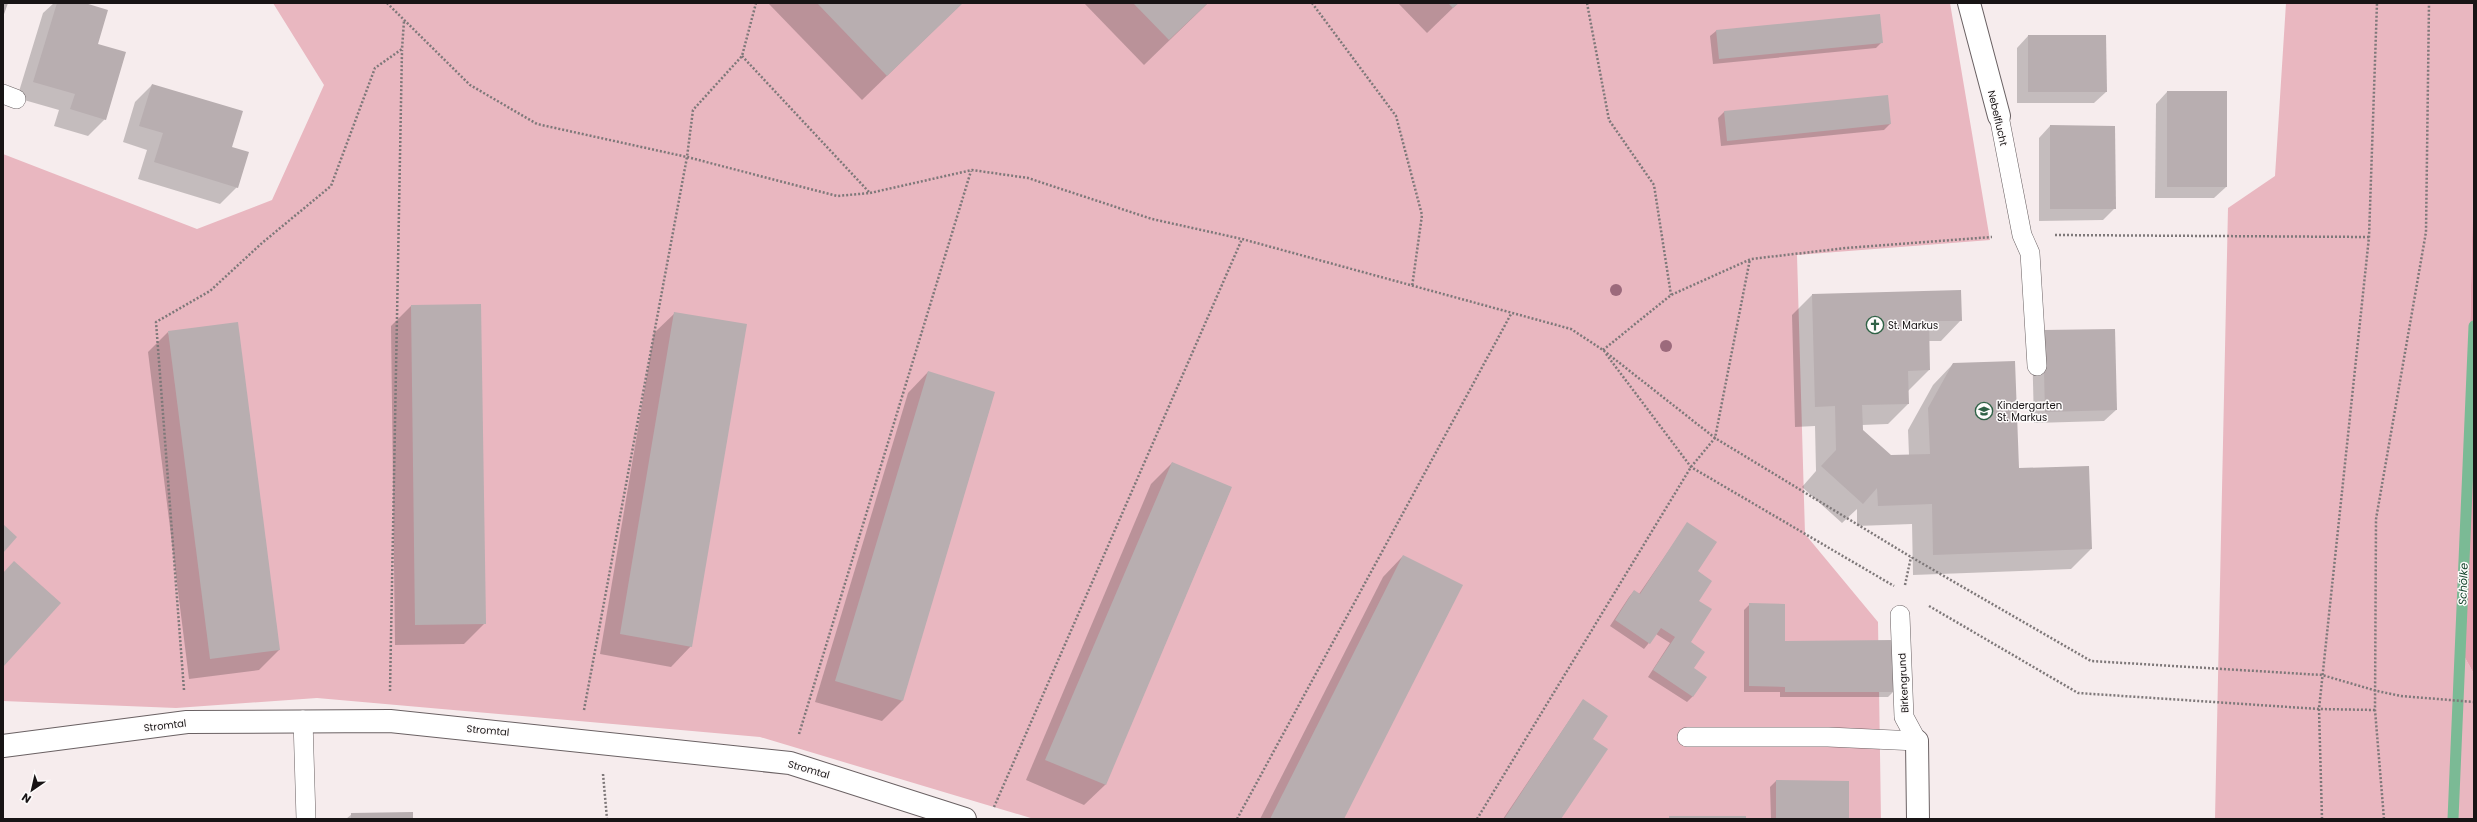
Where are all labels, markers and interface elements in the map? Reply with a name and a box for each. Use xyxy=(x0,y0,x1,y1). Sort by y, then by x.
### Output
street label: Nebelflucht xyxy=(1984,89,2011,148)
church icon: St. Markus xyxy=(1865,315,1885,335)
place label: St. Markus xyxy=(1888,318,1938,333)
place label: Kindergarten St. Markus xyxy=(1997,398,2062,425)
school or university icon: Kindergarten St. Markus xyxy=(1974,401,1994,421)
water label: Schölke xyxy=(2454,562,2472,605)
street label: Birkengrund xyxy=(1894,653,1913,713)
street label: Stromtal xyxy=(143,715,187,736)
street label: Stromtal xyxy=(466,721,510,740)
street label: Stromtal xyxy=(786,756,832,783)
north arrow xyxy=(12,770,52,810)
text: N xyxy=(19,789,34,807)

